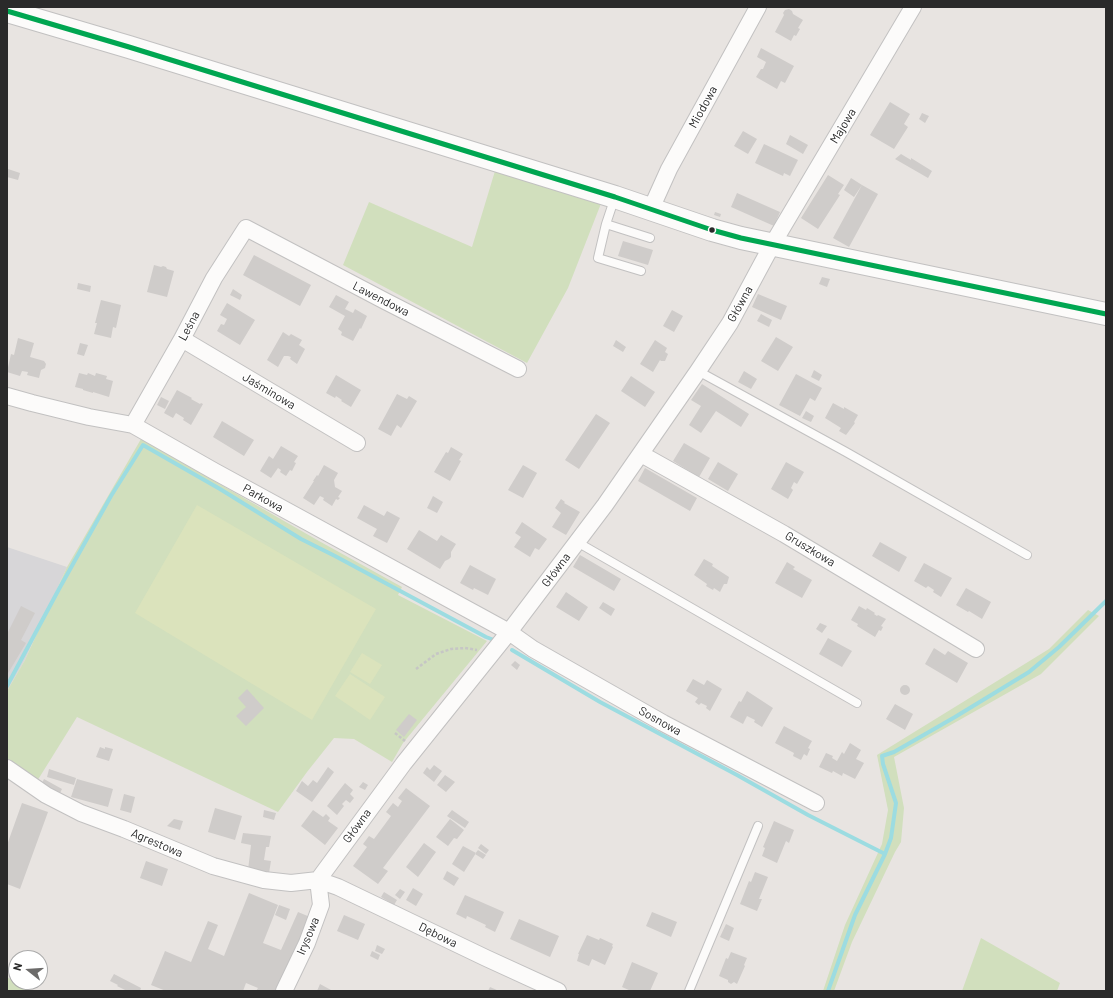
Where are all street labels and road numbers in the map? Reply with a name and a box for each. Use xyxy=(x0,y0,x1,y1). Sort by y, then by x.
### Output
street label: Miodowa xyxy=(686,84,720,130)
street label: Majowa xyxy=(827,106,859,146)
street label: Lawendowa xyxy=(350,279,412,319)
street label: Główna xyxy=(724,283,756,325)
street label: Leśna xyxy=(175,309,203,343)
street label: Jaśminowa xyxy=(240,370,298,412)
street label: Parkowa xyxy=(240,481,286,515)
street label: Gruszkowa xyxy=(782,528,838,570)
street label: Główna xyxy=(539,550,573,590)
street label: Sosnowa xyxy=(636,703,684,739)
street label: Główna xyxy=(340,806,374,846)
street label: Agrestowa xyxy=(129,826,185,860)
street label: Irysowa xyxy=(294,915,322,957)
street label: Dębowa xyxy=(416,919,460,951)

